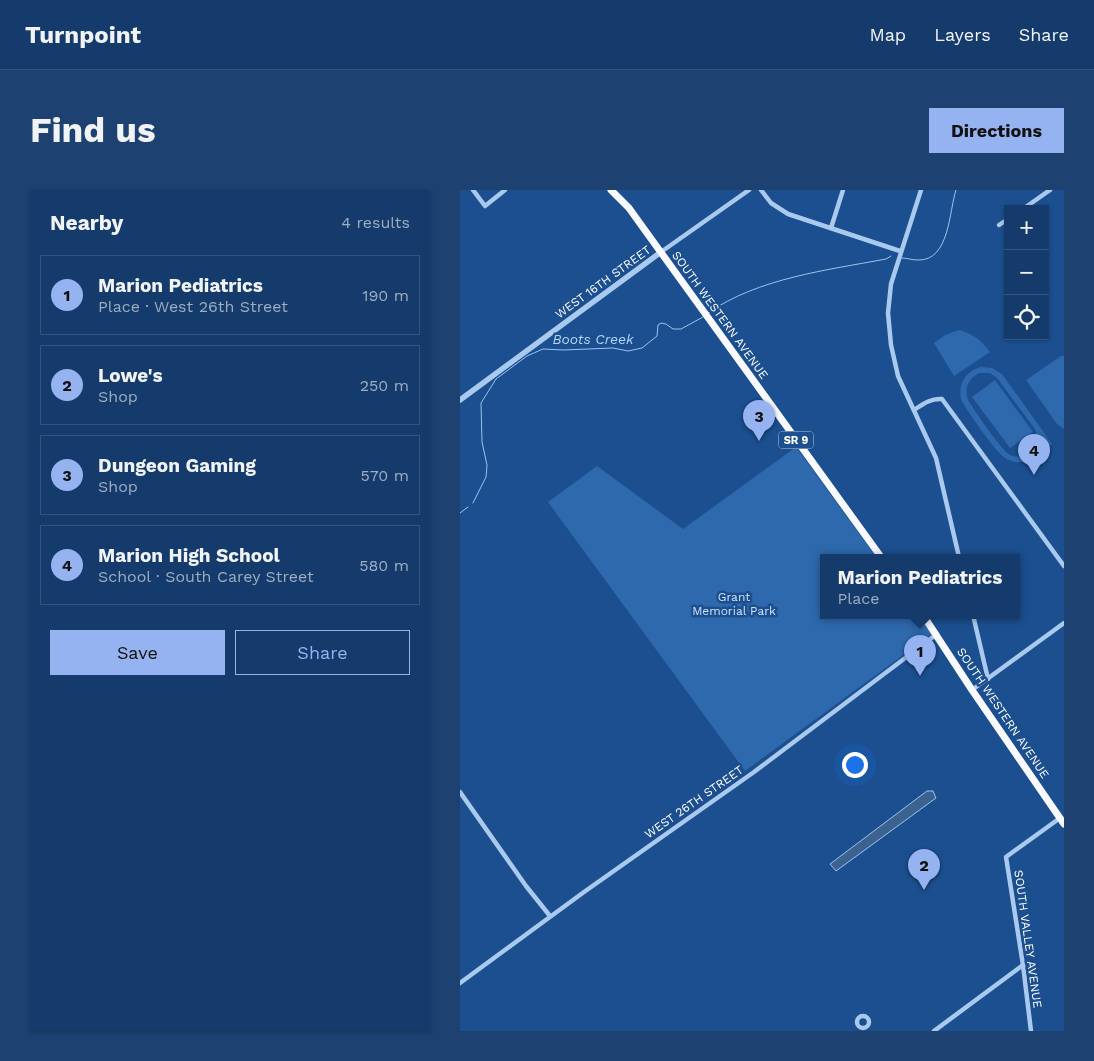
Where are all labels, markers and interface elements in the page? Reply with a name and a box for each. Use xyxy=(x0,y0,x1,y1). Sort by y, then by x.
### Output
text: Turnpoint xyxy=(25,21,141,49)
text: Map xyxy=(869,24,906,45)
text: Layers xyxy=(934,24,991,45)
text: Share xyxy=(1019,24,1069,45)
button: Directions xyxy=(929,108,1064,153)
text: Find us xyxy=(30,109,156,151)
map controls xyxy=(1004,205,1049,340)
button: + xyxy=(1004,205,1049,250)
text: Nearby xyxy=(50,210,123,235)
text: 4 results xyxy=(341,213,410,232)
street label: WEST 16TH STREET xyxy=(553,243,653,321)
street label: SOUTH WESTERN AVENUE xyxy=(669,248,771,382)
button: − xyxy=(1004,250,1049,295)
text: Marion Pediatrics xyxy=(98,274,263,297)
text: 1 xyxy=(64,286,70,305)
text: 190 m xyxy=(362,286,409,305)
button: locate xyxy=(1004,295,1049,340)
text: Place · West 26th Street xyxy=(98,297,288,316)
water label: Boots Creek xyxy=(552,331,634,347)
text: Lowe's xyxy=(98,364,163,387)
text: 2 xyxy=(62,376,72,395)
text: 250 m xyxy=(360,376,409,395)
text: Shop xyxy=(98,387,138,406)
pin: 3 xyxy=(743,400,775,441)
road number: SR 9 xyxy=(778,432,814,448)
pin: 4 xyxy=(1018,434,1050,475)
text: Dungeon Gaming xyxy=(98,454,256,477)
text: 3 xyxy=(62,466,72,485)
text: 570 m xyxy=(360,466,409,485)
text: Shop xyxy=(98,477,138,496)
text: Marion High School xyxy=(98,544,280,567)
popup xyxy=(820,554,1020,619)
text: 4 xyxy=(62,556,72,575)
text: 580 m xyxy=(359,556,409,575)
text: Marion Pediatrics xyxy=(838,566,1002,589)
text: School · South Carey Street xyxy=(98,567,314,586)
text: Place xyxy=(838,589,879,608)
park label: Grant Memorial Park xyxy=(692,590,776,618)
button: Save xyxy=(50,630,225,675)
button: Share xyxy=(235,630,410,675)
pin: 1 xyxy=(904,635,936,676)
street label: SOUTH WESTERN AVENUE xyxy=(954,645,1052,781)
your location xyxy=(842,752,868,778)
street label: WEST 26TH STREET xyxy=(642,763,746,841)
pin: 2 xyxy=(908,849,940,890)
street label: SOUTH VALLEY AVENUE xyxy=(1011,869,1045,1009)

